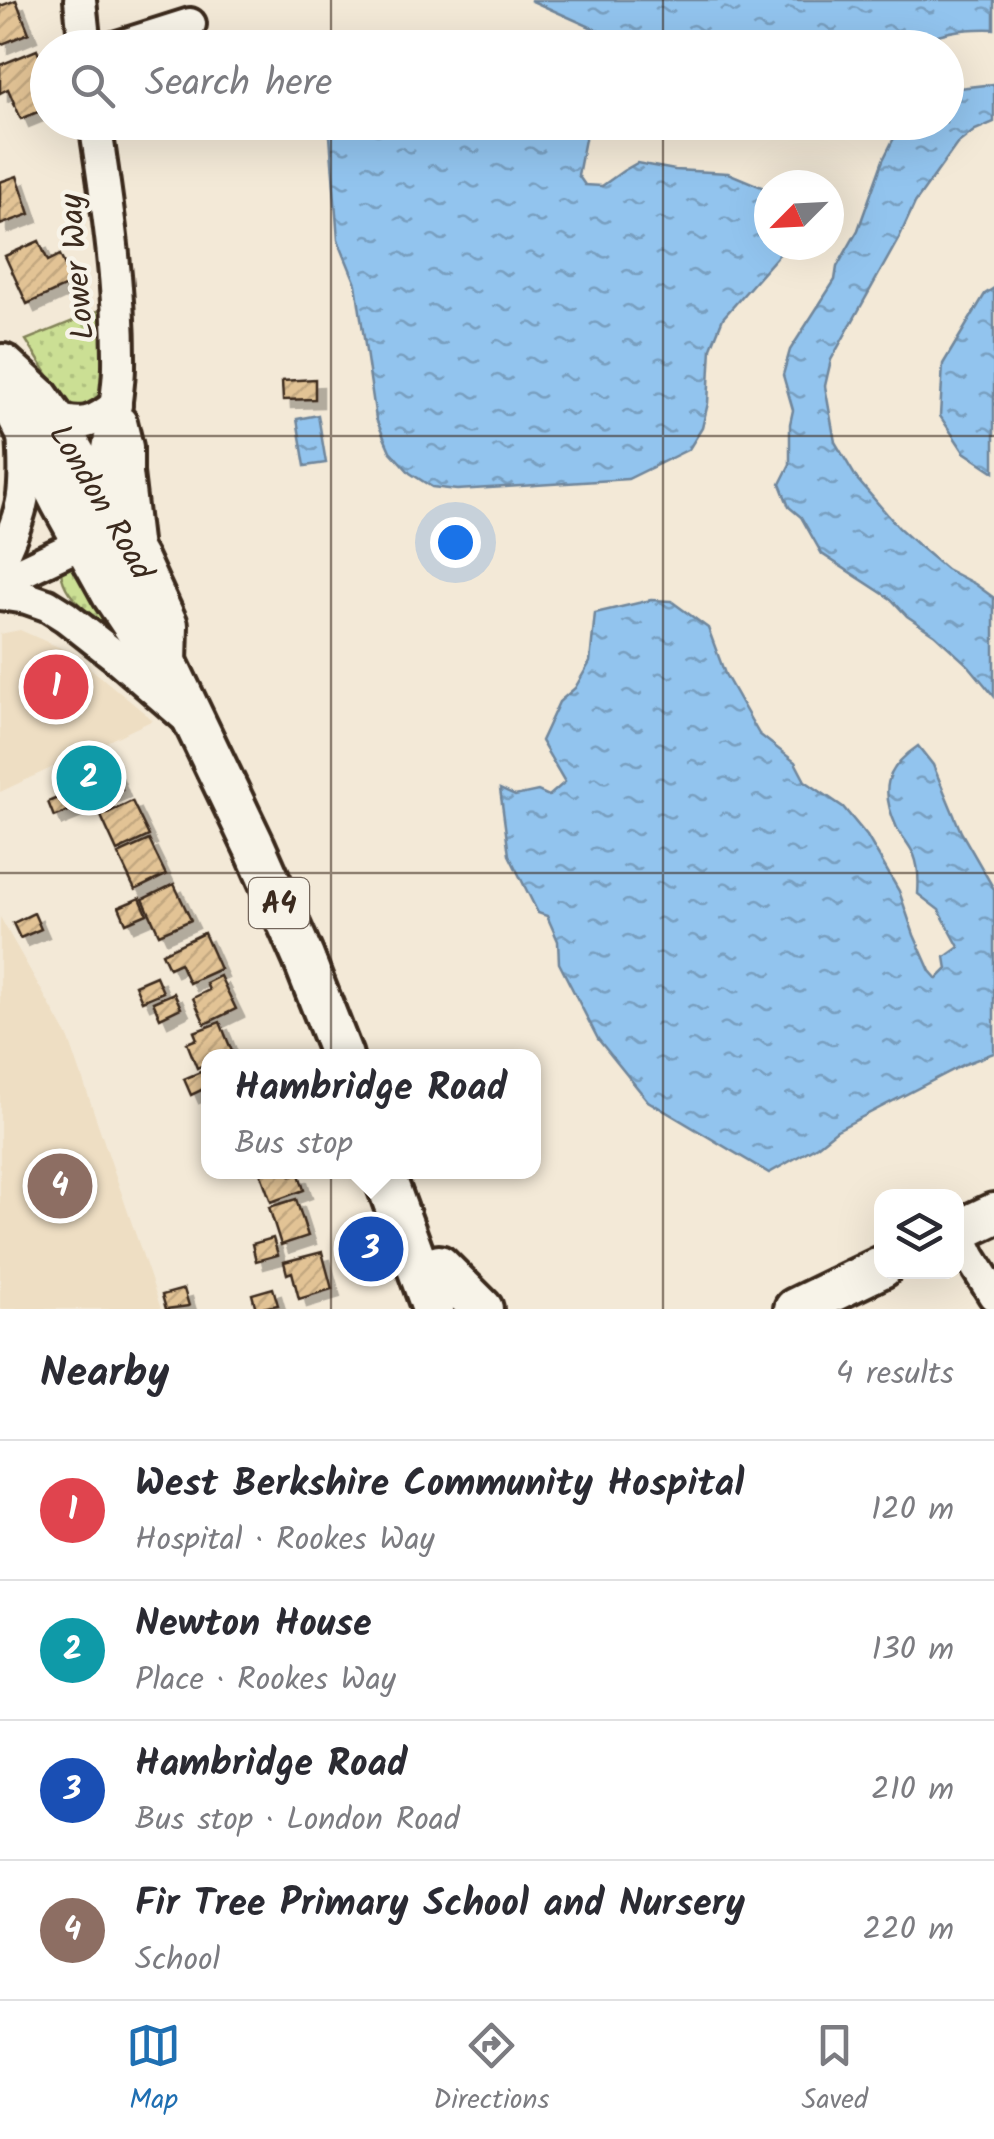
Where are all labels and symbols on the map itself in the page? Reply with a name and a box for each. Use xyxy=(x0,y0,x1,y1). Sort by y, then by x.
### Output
north arrow xyxy=(754,170,844,260)
street label: Lower Way xyxy=(47,191,110,342)
street label: London Road xyxy=(34,415,166,590)
your location xyxy=(430,517,481,568)
pin: 1 xyxy=(23,650,88,724)
pin: 2 xyxy=(56,740,122,816)
road number: A4 xyxy=(249,878,309,928)
pin: 4 xyxy=(28,1148,92,1224)
pin: 3 xyxy=(338,1212,404,1286)

